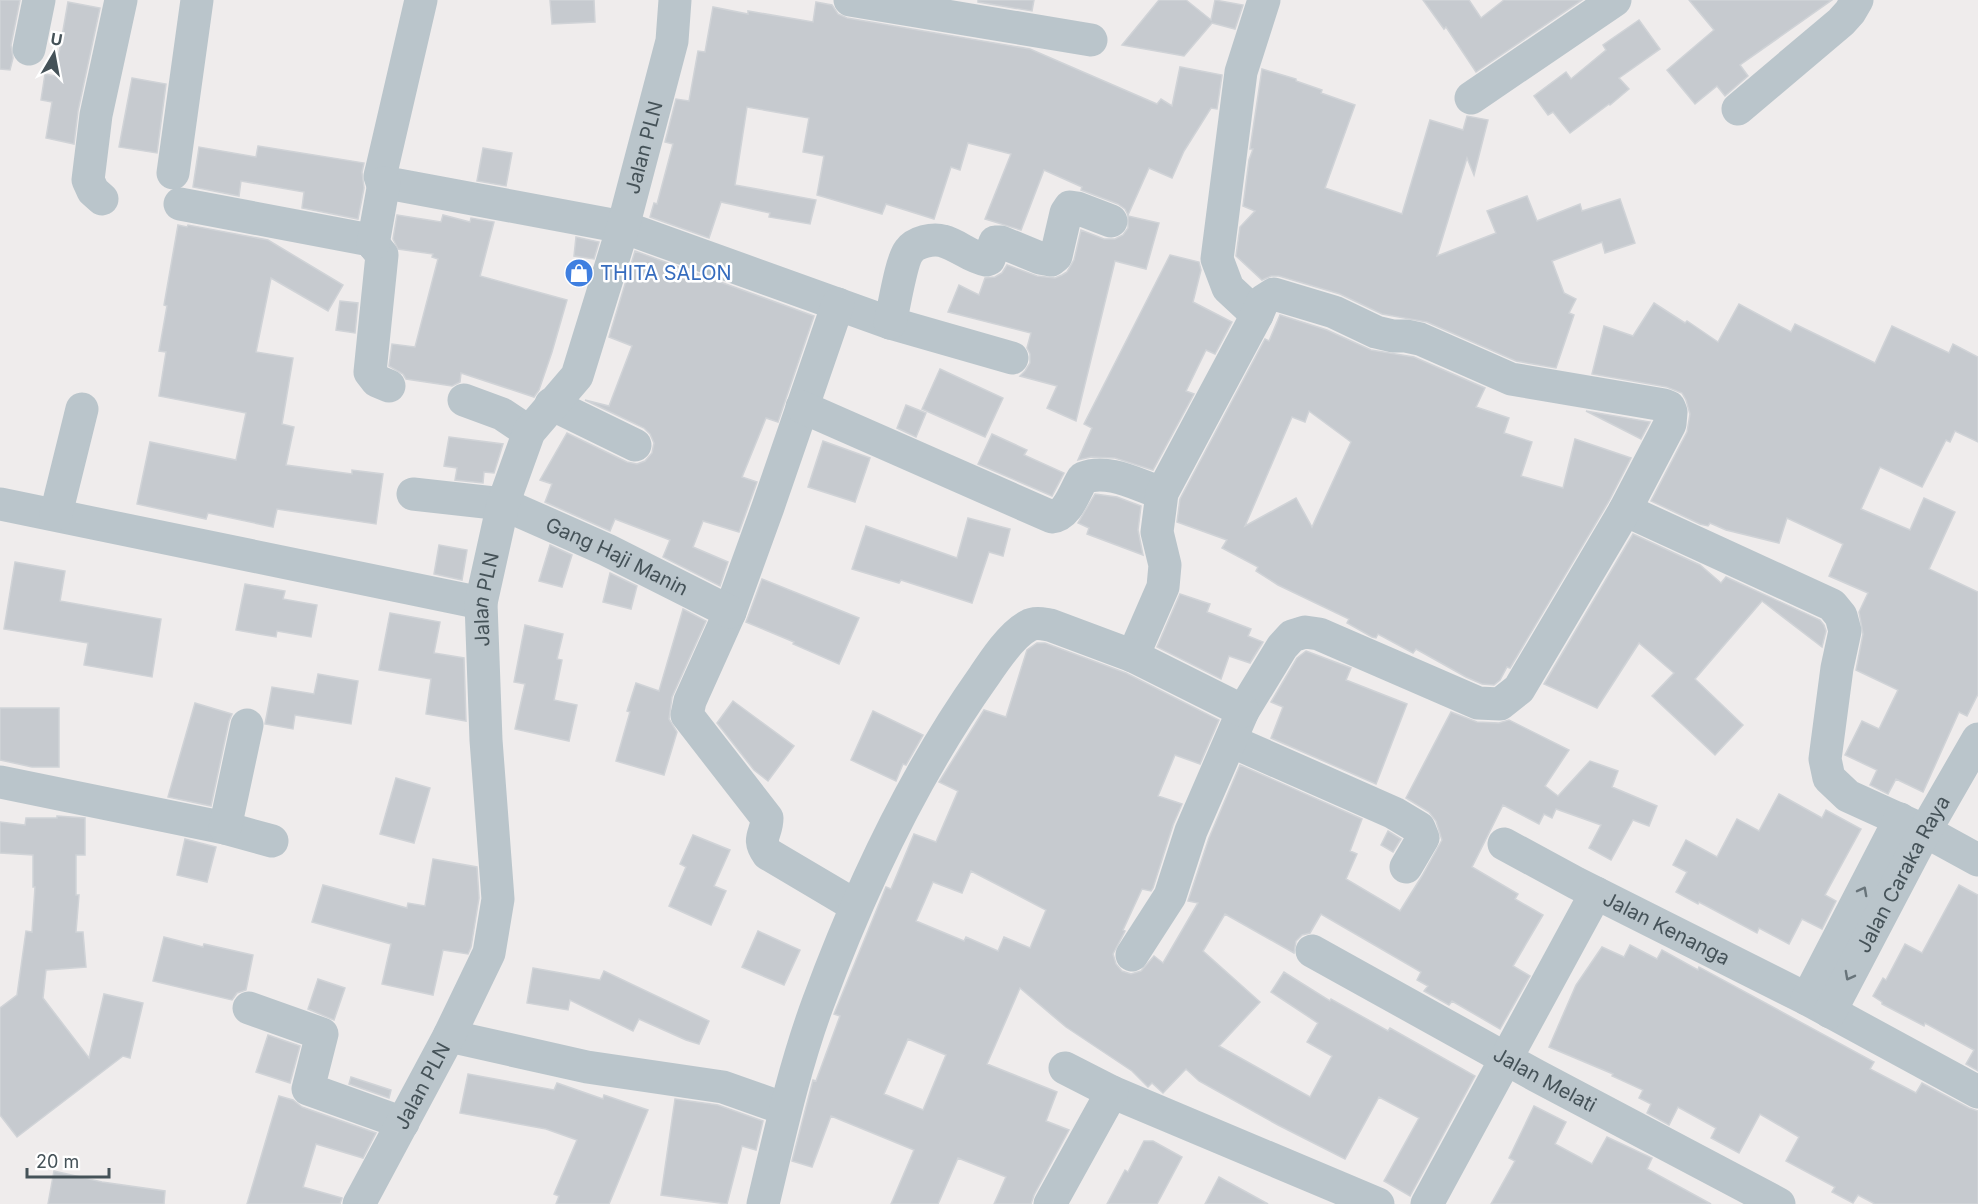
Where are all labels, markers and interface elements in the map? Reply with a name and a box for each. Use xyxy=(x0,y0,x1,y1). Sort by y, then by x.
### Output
north arrow xyxy=(24,24,84,84)
text: U xyxy=(49,28,64,50)
street label: Jalan PLN xyxy=(620,98,668,197)
shop icon: THITA SALON xyxy=(563,257,595,289)
place label: THITA SALON xyxy=(600,261,732,285)
street label: Gang Haji Manin xyxy=(542,512,692,601)
street label: Jalan PLN xyxy=(468,550,504,647)
street label: Jalan Caraka Raya xyxy=(1851,791,1955,957)
street label: Jalan Kenanga xyxy=(1599,886,1734,970)
one-way arrow xyxy=(1856,887,1867,897)
one-way arrow xyxy=(1845,969,1856,980)
street label: Jalan PLN xyxy=(389,1038,455,1134)
street label: Jalan Melati xyxy=(1489,1042,1600,1117)
scale bar xyxy=(27,1141,110,1179)
text: 20 m xyxy=(36,1151,79,1172)

